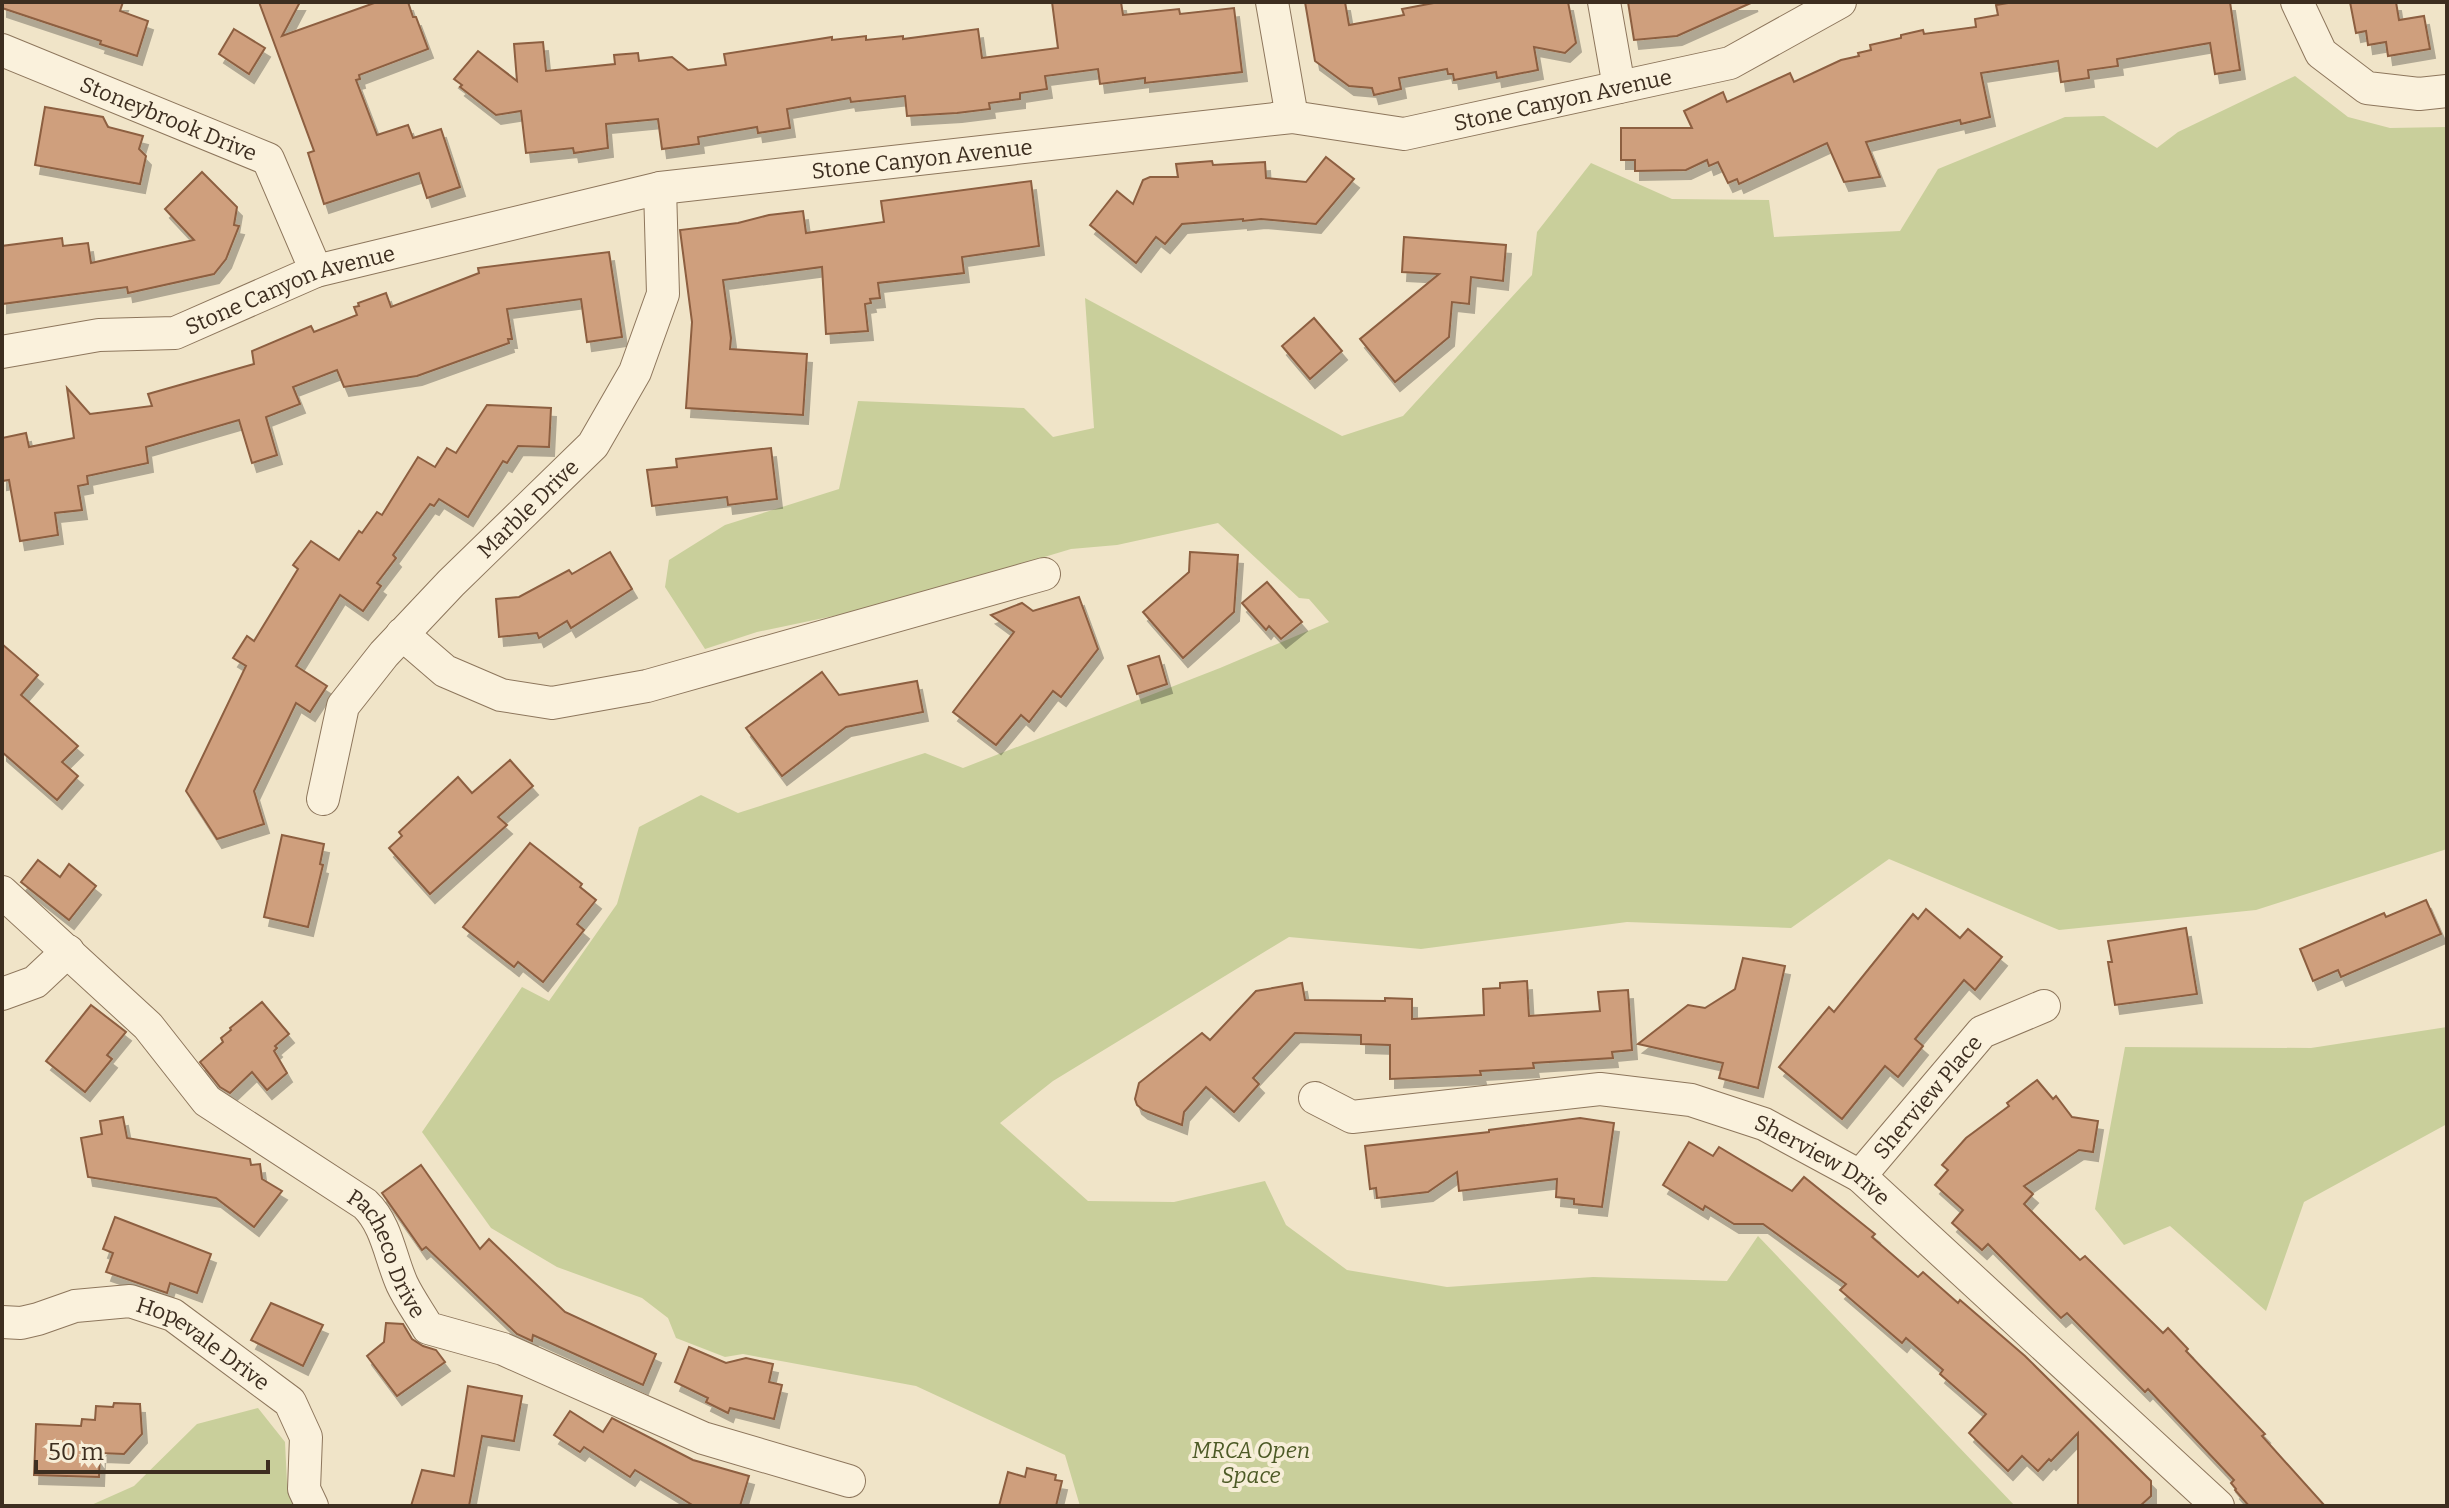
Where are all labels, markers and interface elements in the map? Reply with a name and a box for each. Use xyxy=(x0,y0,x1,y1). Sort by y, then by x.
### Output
street label: Stone Canyon Avenue xyxy=(1451,63,1674,137)
street label: Stoneybrook Drive xyxy=(76,70,261,167)
street label: Stone Canyon Avenue xyxy=(810,133,1034,185)
street label: Stone Canyon Avenue xyxy=(181,239,398,341)
street label: Marble Drive xyxy=(472,454,584,564)
street label: Sherview Place xyxy=(1867,1029,1988,1165)
street label: Sherview Drive xyxy=(1751,1109,1896,1211)
street label: Pacheco Drive xyxy=(342,1183,431,1323)
street label: Hopevale Drive xyxy=(133,1291,275,1396)
scale bar xyxy=(36,1424,268,1474)
park label: MRCA Open Space xyxy=(1192,1437,1310,1489)
text: 50 m xyxy=(48,1438,104,1466)

